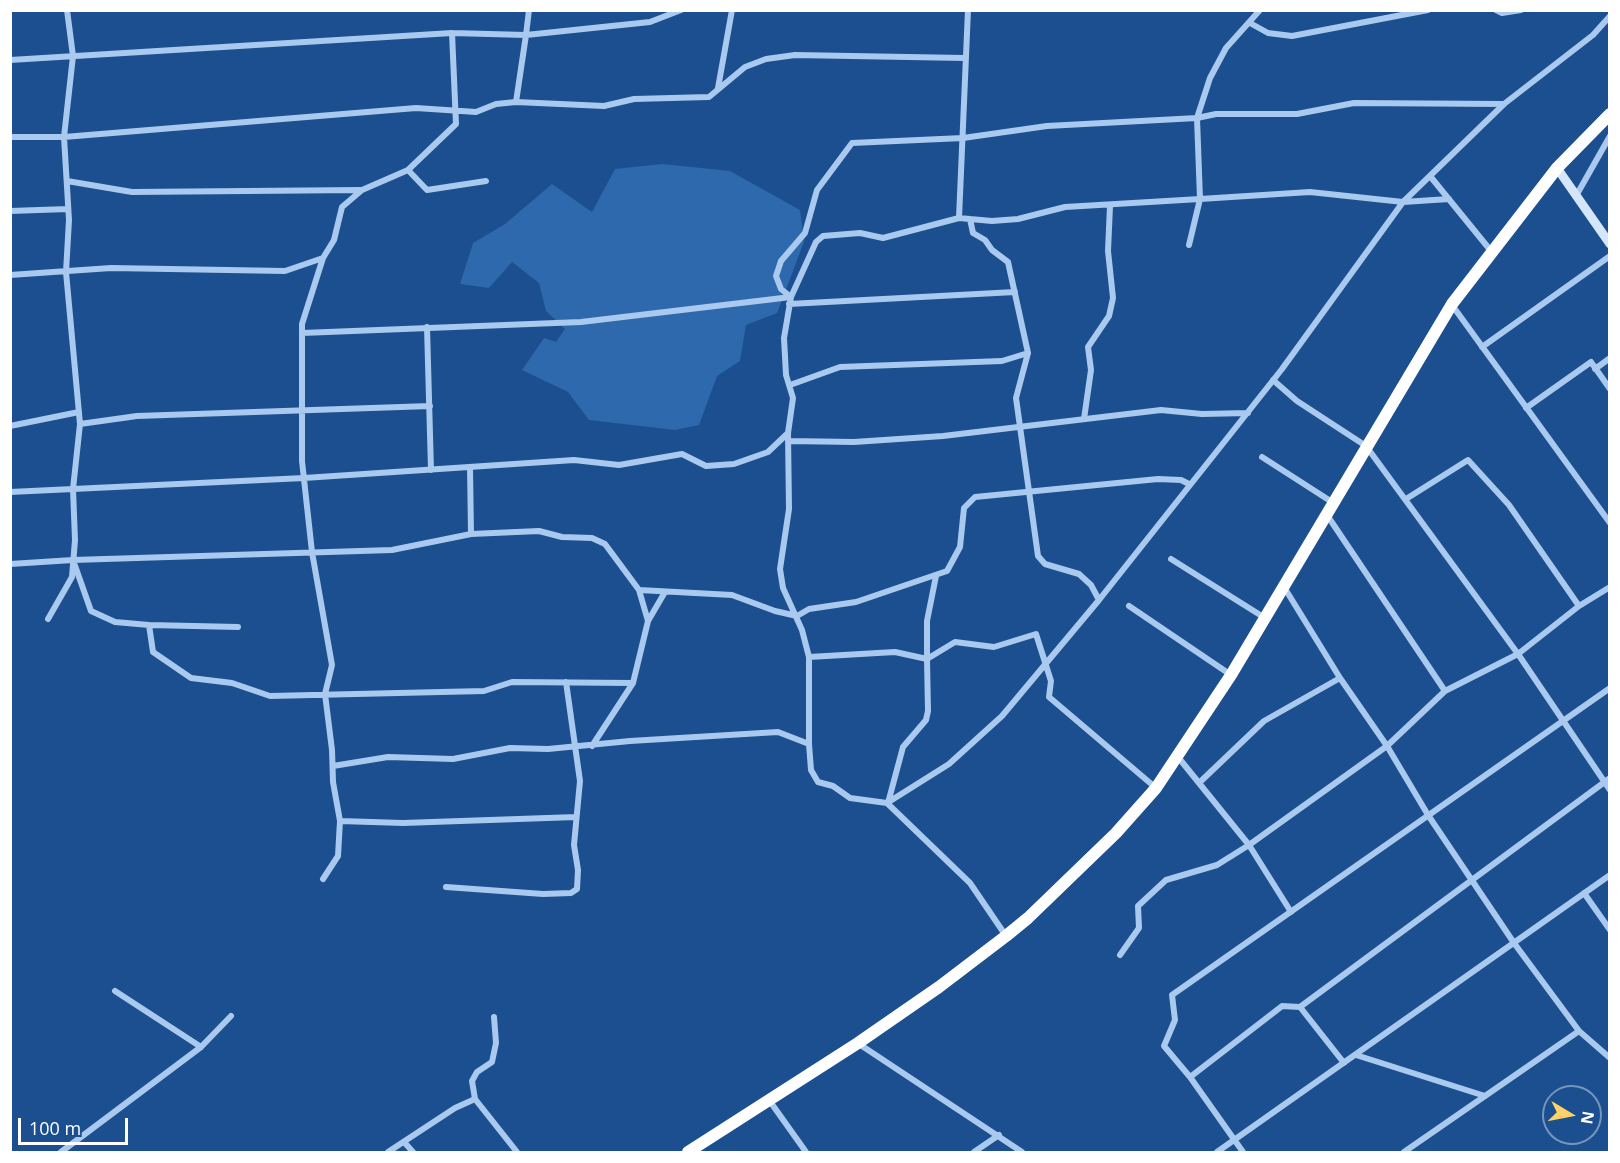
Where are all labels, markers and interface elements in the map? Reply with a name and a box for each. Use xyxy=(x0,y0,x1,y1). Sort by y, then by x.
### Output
north arrow xyxy=(1542,1085,1602,1145)
scale bar xyxy=(21,1106,130,1144)
text: N xyxy=(1576,1109,1600,1126)
text: 100 m xyxy=(29,1116,81,1140)

